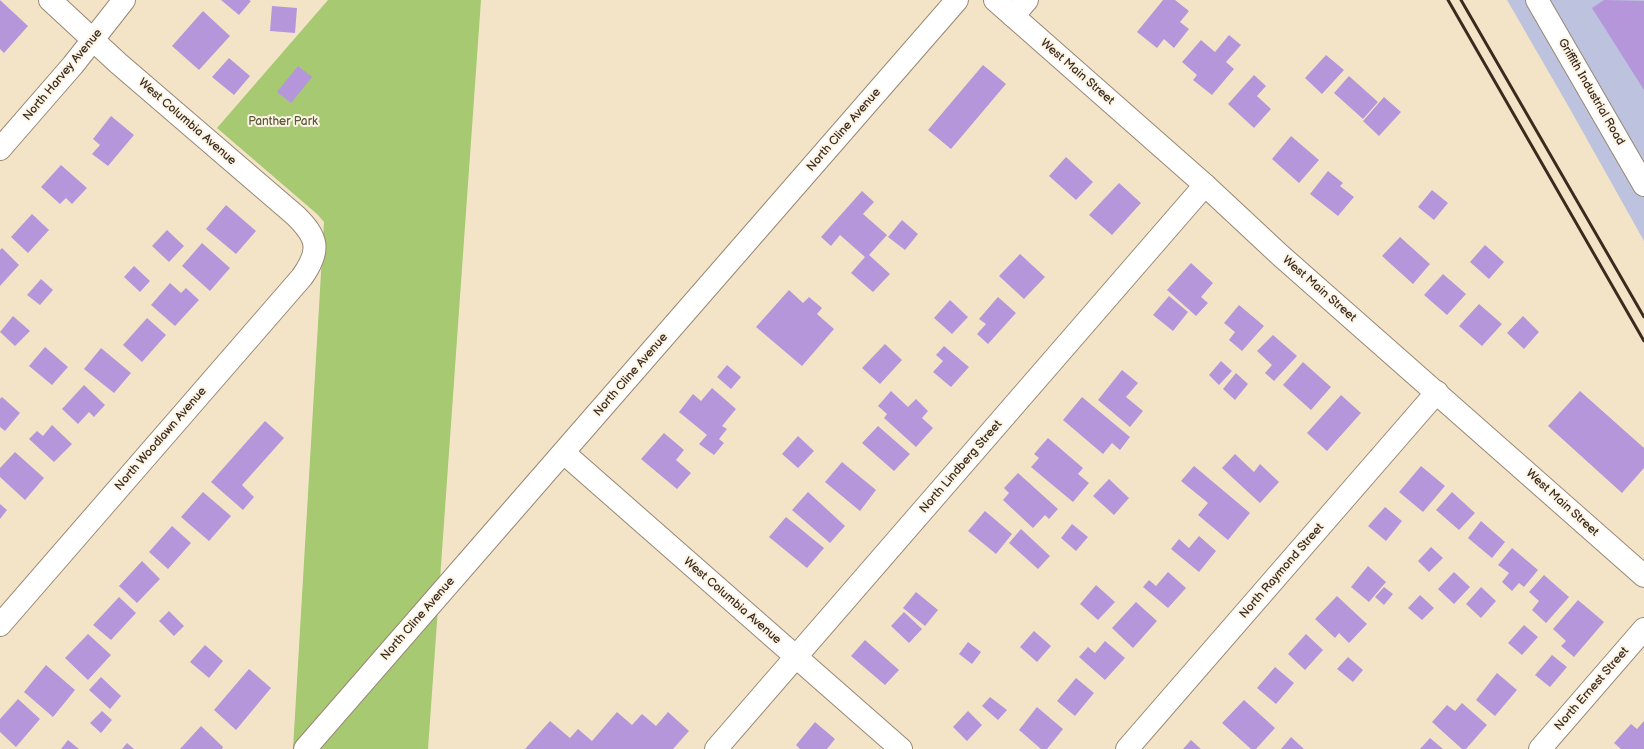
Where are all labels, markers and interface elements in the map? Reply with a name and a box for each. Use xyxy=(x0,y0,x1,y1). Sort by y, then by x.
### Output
street label: North Harvey Avenue xyxy=(20,26,106,124)
street label: West Main Street xyxy=(1037,36,1117,108)
street label: Griffith Industrial Road xyxy=(1555,36,1627,148)
street label: West Columbia Avenue xyxy=(135,76,239,168)
street label: North Cline Avenue xyxy=(804,86,884,174)
park label: Panther Park xyxy=(248,115,318,129)
street label: West Main Street xyxy=(1279,253,1359,325)
street label: North Cline Avenue xyxy=(591,331,671,419)
street label: North Woodlawn Avenue xyxy=(112,384,210,494)
street label: North Lindberg Street xyxy=(917,418,1005,516)
street label: West Main Street xyxy=(1523,466,1601,540)
street label: North Raymond Street xyxy=(1237,521,1327,621)
street label: West Columbia Avenue xyxy=(680,555,784,647)
street label: North Cline Avenue xyxy=(378,575,458,663)
street label: North Ernest Street xyxy=(1552,644,1632,734)

